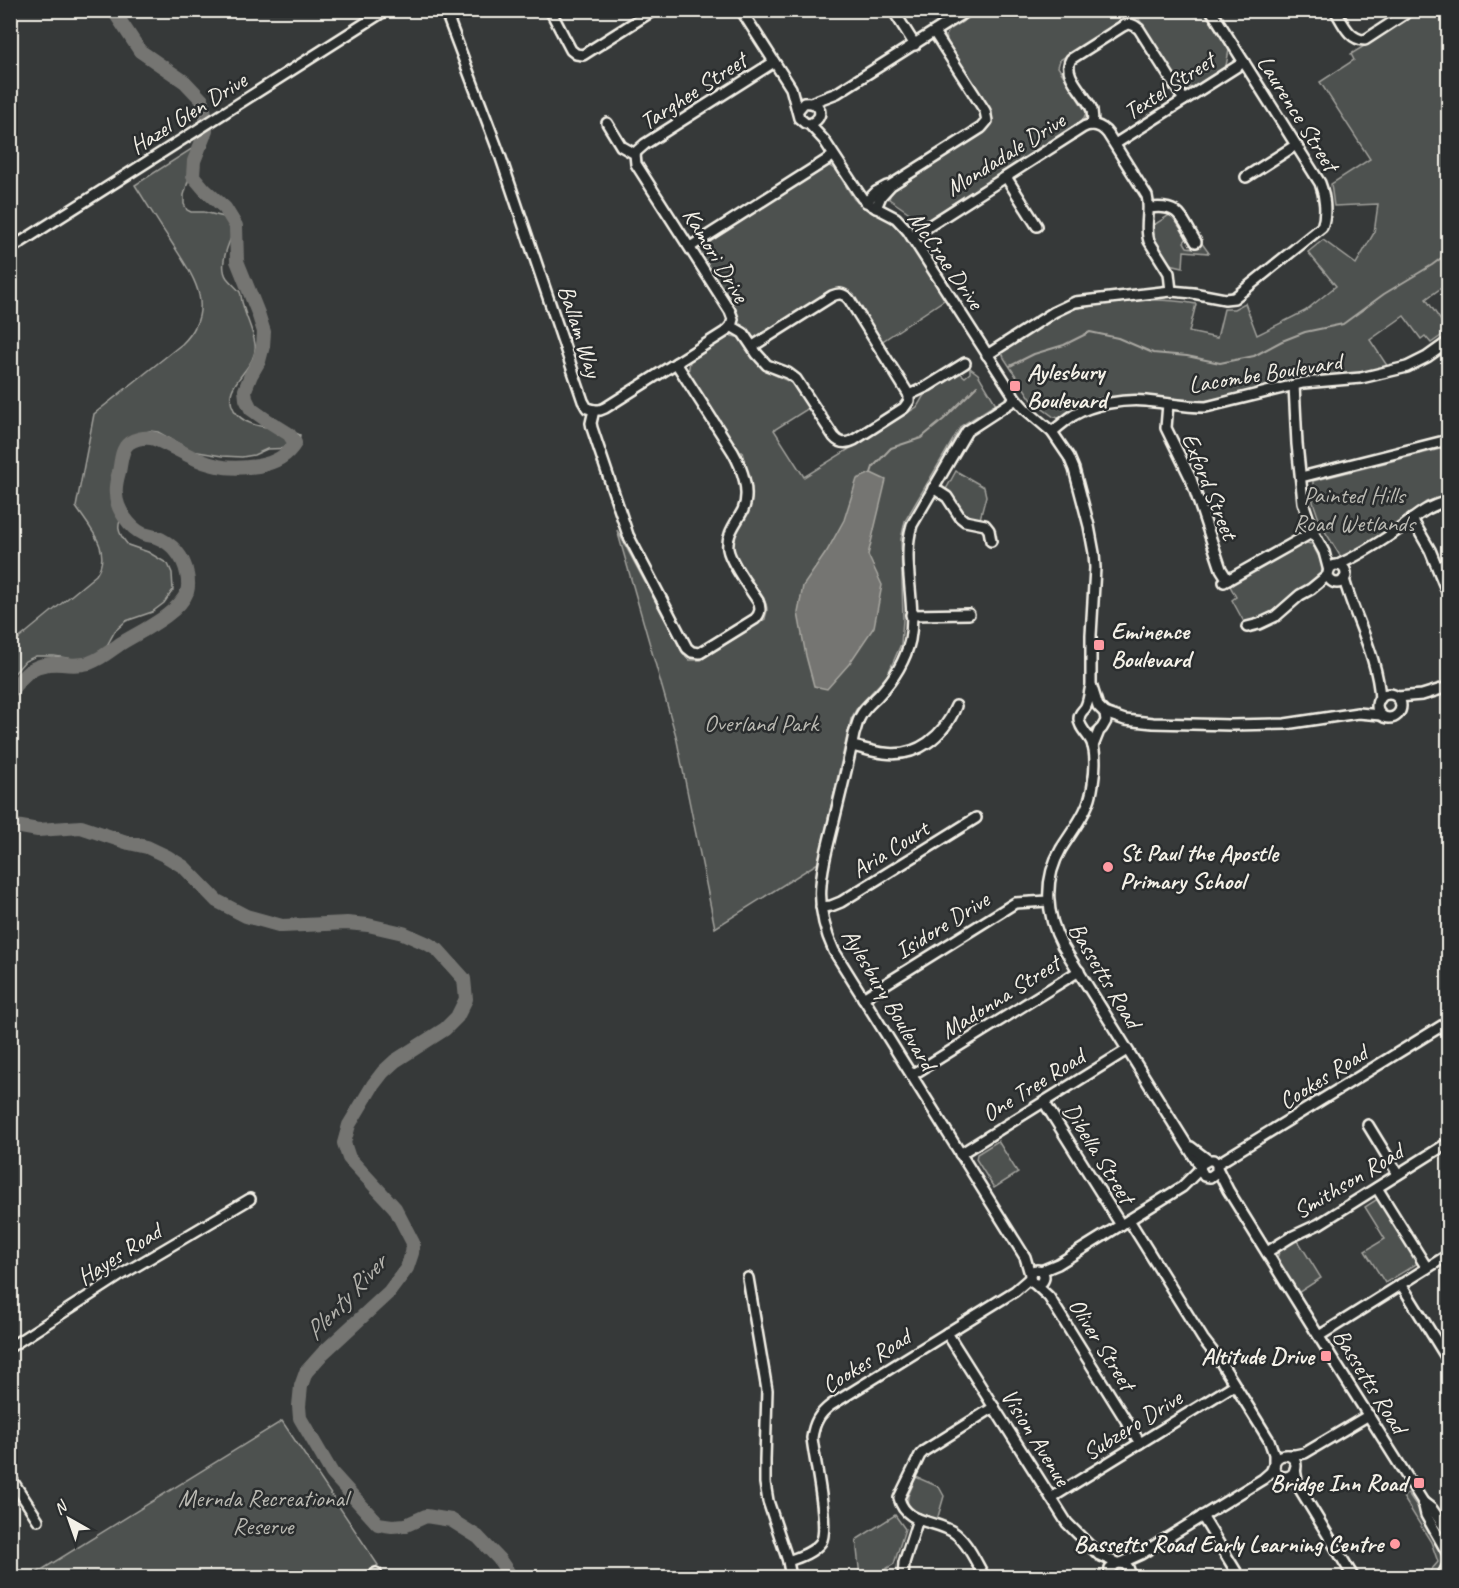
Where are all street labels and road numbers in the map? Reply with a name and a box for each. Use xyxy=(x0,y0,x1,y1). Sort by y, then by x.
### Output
street label: Targhee Street xyxy=(634,44,754,137)
street label: Textel Street xyxy=(1118,44,1223,127)
street label: Laurence Street xyxy=(1250,49,1347,179)
street label: Hazel Glen Drive xyxy=(124,64,254,161)
street label: Mondadale Drive xyxy=(940,104,1072,203)
street label: Kamori Drive xyxy=(676,202,757,310)
street label: McCrae Drive xyxy=(901,205,992,317)
street label: Ballam Way xyxy=(551,281,610,383)
street label: Lacombe Boulevard xyxy=(1186,346,1347,400)
street label: Exford Street xyxy=(1175,428,1246,546)
street label: Aria Court xyxy=(846,812,936,884)
street label: Isidore Drive xyxy=(889,883,996,966)
street label: Bassetts Road xyxy=(1062,917,1150,1036)
street label: Aylesbury Boulevard xyxy=(835,923,945,1078)
street label: Madonna Street xyxy=(935,947,1068,1046)
street label: Cookes Road xyxy=(1273,1036,1376,1116)
street label: One Tree Road xyxy=(976,1040,1093,1128)
street label: Dibella Street xyxy=(1056,1097,1143,1211)
street label: Smithson Road xyxy=(1288,1135,1411,1225)
street label: Hayes Road xyxy=(71,1215,170,1292)
street label: Oliver Street xyxy=(1062,1292,1144,1398)
street label: Cookes Road xyxy=(816,1320,919,1400)
street label: Bassetts Road xyxy=(1326,1323,1416,1442)
street label: Subzero Drive xyxy=(1077,1382,1189,1467)
street label: Vision Avenue xyxy=(994,1383,1079,1493)

